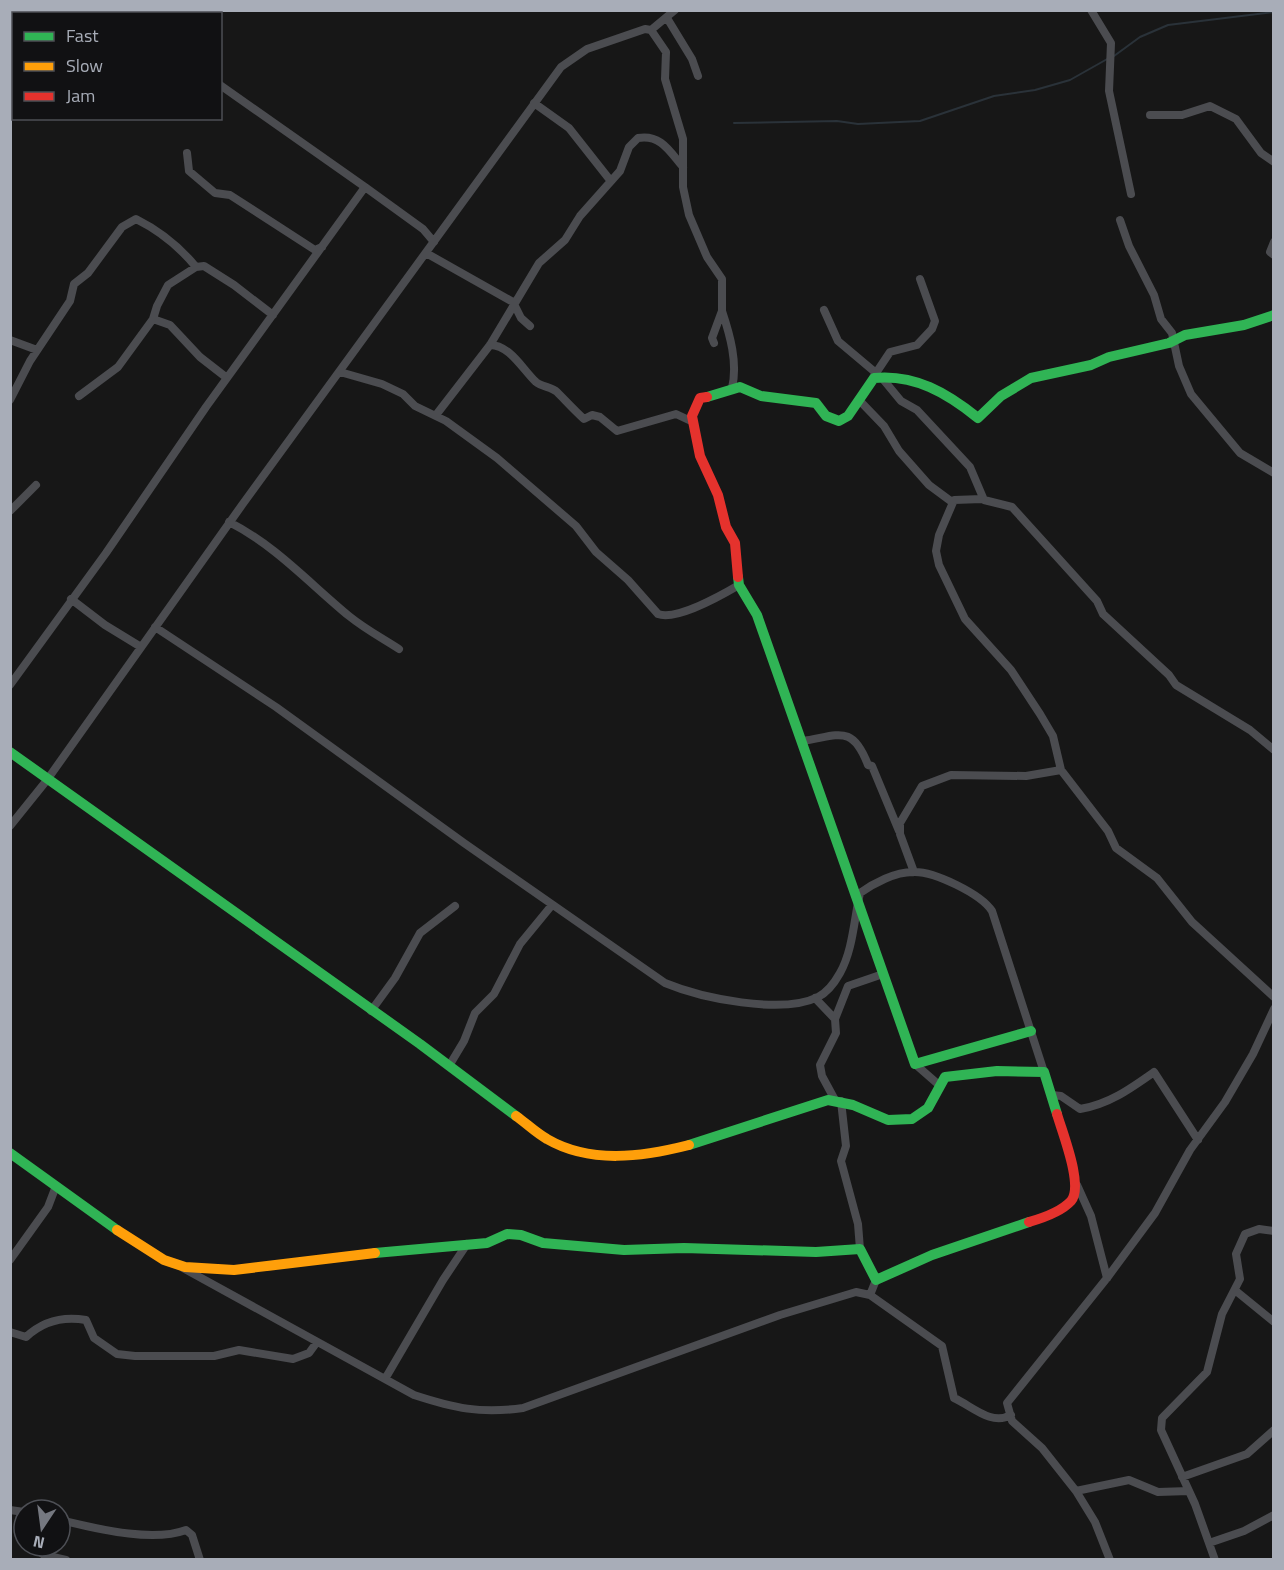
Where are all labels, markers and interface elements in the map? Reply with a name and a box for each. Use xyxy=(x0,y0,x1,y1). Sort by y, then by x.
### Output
legend xyxy=(12,12,222,120)
text: Fast xyxy=(66,22,99,49)
text: Slow xyxy=(66,52,103,79)
text: Jam xyxy=(66,82,95,109)
north arrow xyxy=(12,1498,72,1558)
text: N xyxy=(31,1530,47,1556)

